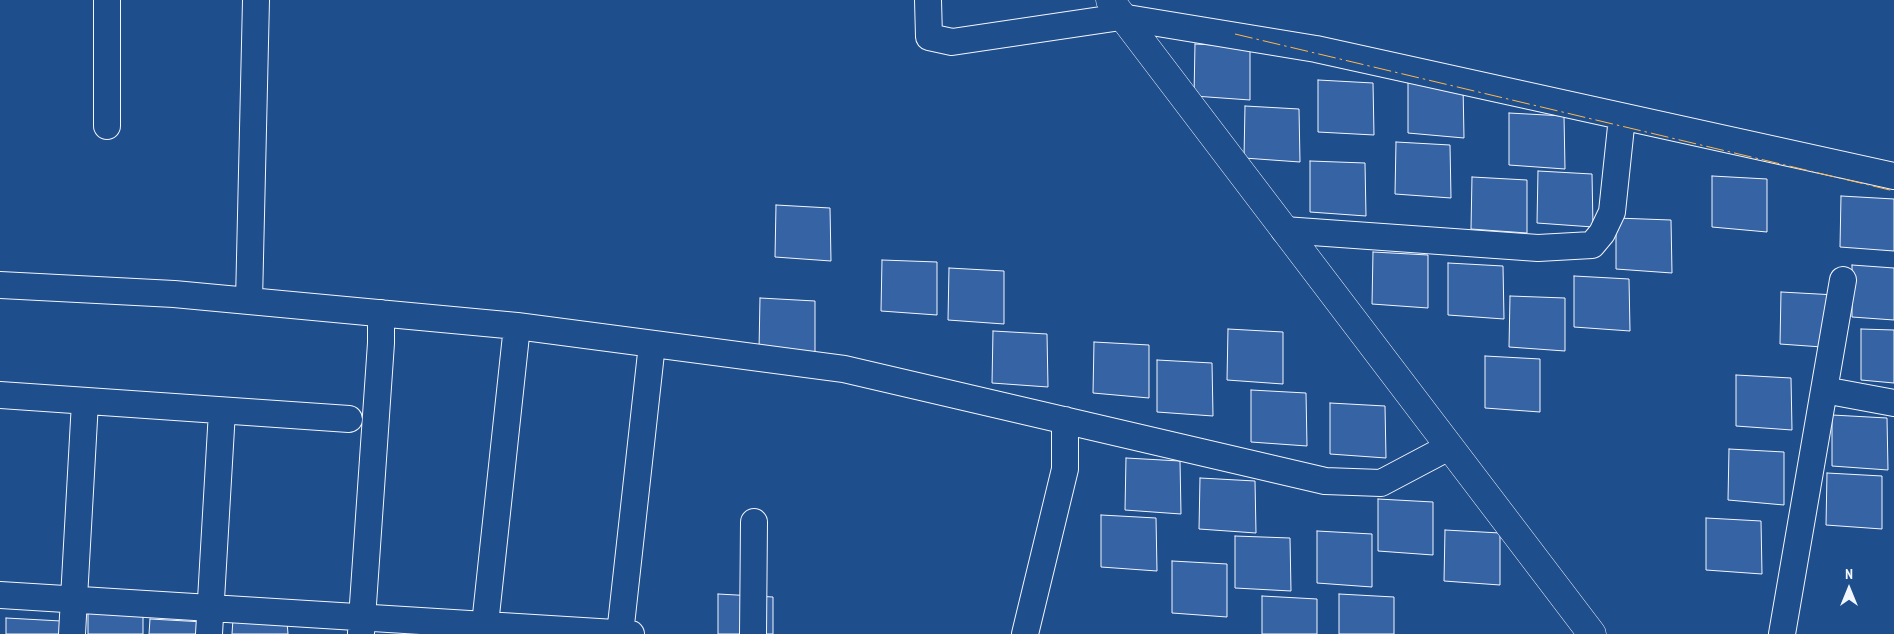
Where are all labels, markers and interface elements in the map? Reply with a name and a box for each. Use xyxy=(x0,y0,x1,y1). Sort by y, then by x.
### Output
north arrow xyxy=(1824,564,1874,614)
text: N xyxy=(1845,565,1853,583)

